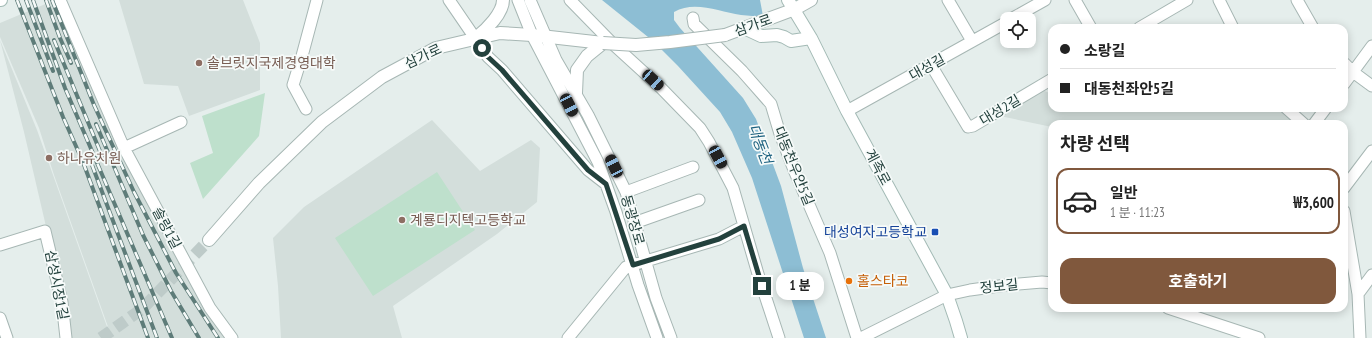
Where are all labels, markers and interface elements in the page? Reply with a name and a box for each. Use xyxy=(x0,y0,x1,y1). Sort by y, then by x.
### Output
street label: 삼가로 xyxy=(732,10,774,40)
map controls xyxy=(1000,12,1036,48)
button: locate xyxy=(1000,12,1036,48)
route start xyxy=(473,39,491,57)
street label: 삼가로 xyxy=(402,40,444,72)
text: 소랑길 xyxy=(1084,41,1125,60)
street label: 대성길 xyxy=(906,50,948,84)
place label: 솔브릿지국제경영대학 xyxy=(207,54,336,72)
marker: 솔브릿지국제경영대학 xyxy=(194,58,204,68)
car xyxy=(640,68,666,92)
text: 대동천좌안5길 xyxy=(1084,79,1174,98)
street label: 대성2길 xyxy=(976,91,1024,129)
car xyxy=(558,92,580,118)
water label: 대동천 xyxy=(744,121,778,169)
street label: 대동천우안5길 xyxy=(770,124,818,208)
text: 차량 선택 xyxy=(1060,132,1130,155)
car xyxy=(707,144,729,170)
street label: 계족로 xyxy=(861,146,895,188)
place label: 하나유치원 xyxy=(57,149,121,167)
marker: 하나유치원 xyxy=(44,153,54,163)
car xyxy=(603,153,625,179)
icon: car xyxy=(1062,183,1098,219)
text: 일반 xyxy=(1110,183,1138,202)
street label: 동광장로 xyxy=(617,193,649,247)
text: ₩3,600 xyxy=(1293,193,1334,212)
street label: 솔랑1길 xyxy=(149,204,185,252)
text: 1 분 · 11:23 xyxy=(1110,204,1165,221)
place label: 계룡디지텍고등학교 xyxy=(410,211,526,229)
marker: 계룡디지텍고등학교 xyxy=(397,215,407,225)
place label: 대성여자고등학교 xyxy=(824,223,927,241)
marker: 대성여자고등학교 xyxy=(930,227,940,237)
street label: 삼성시장1길 xyxy=(41,249,73,321)
button: 호출하기 xyxy=(1060,258,1336,304)
callout: 1 분 xyxy=(776,272,824,300)
place label: 홀스타코 xyxy=(857,272,909,290)
street label: 정보길 xyxy=(979,275,1019,297)
marker: 홀스타코 xyxy=(844,276,854,286)
route end xyxy=(753,277,771,295)
text: 1 분 xyxy=(790,277,810,294)

